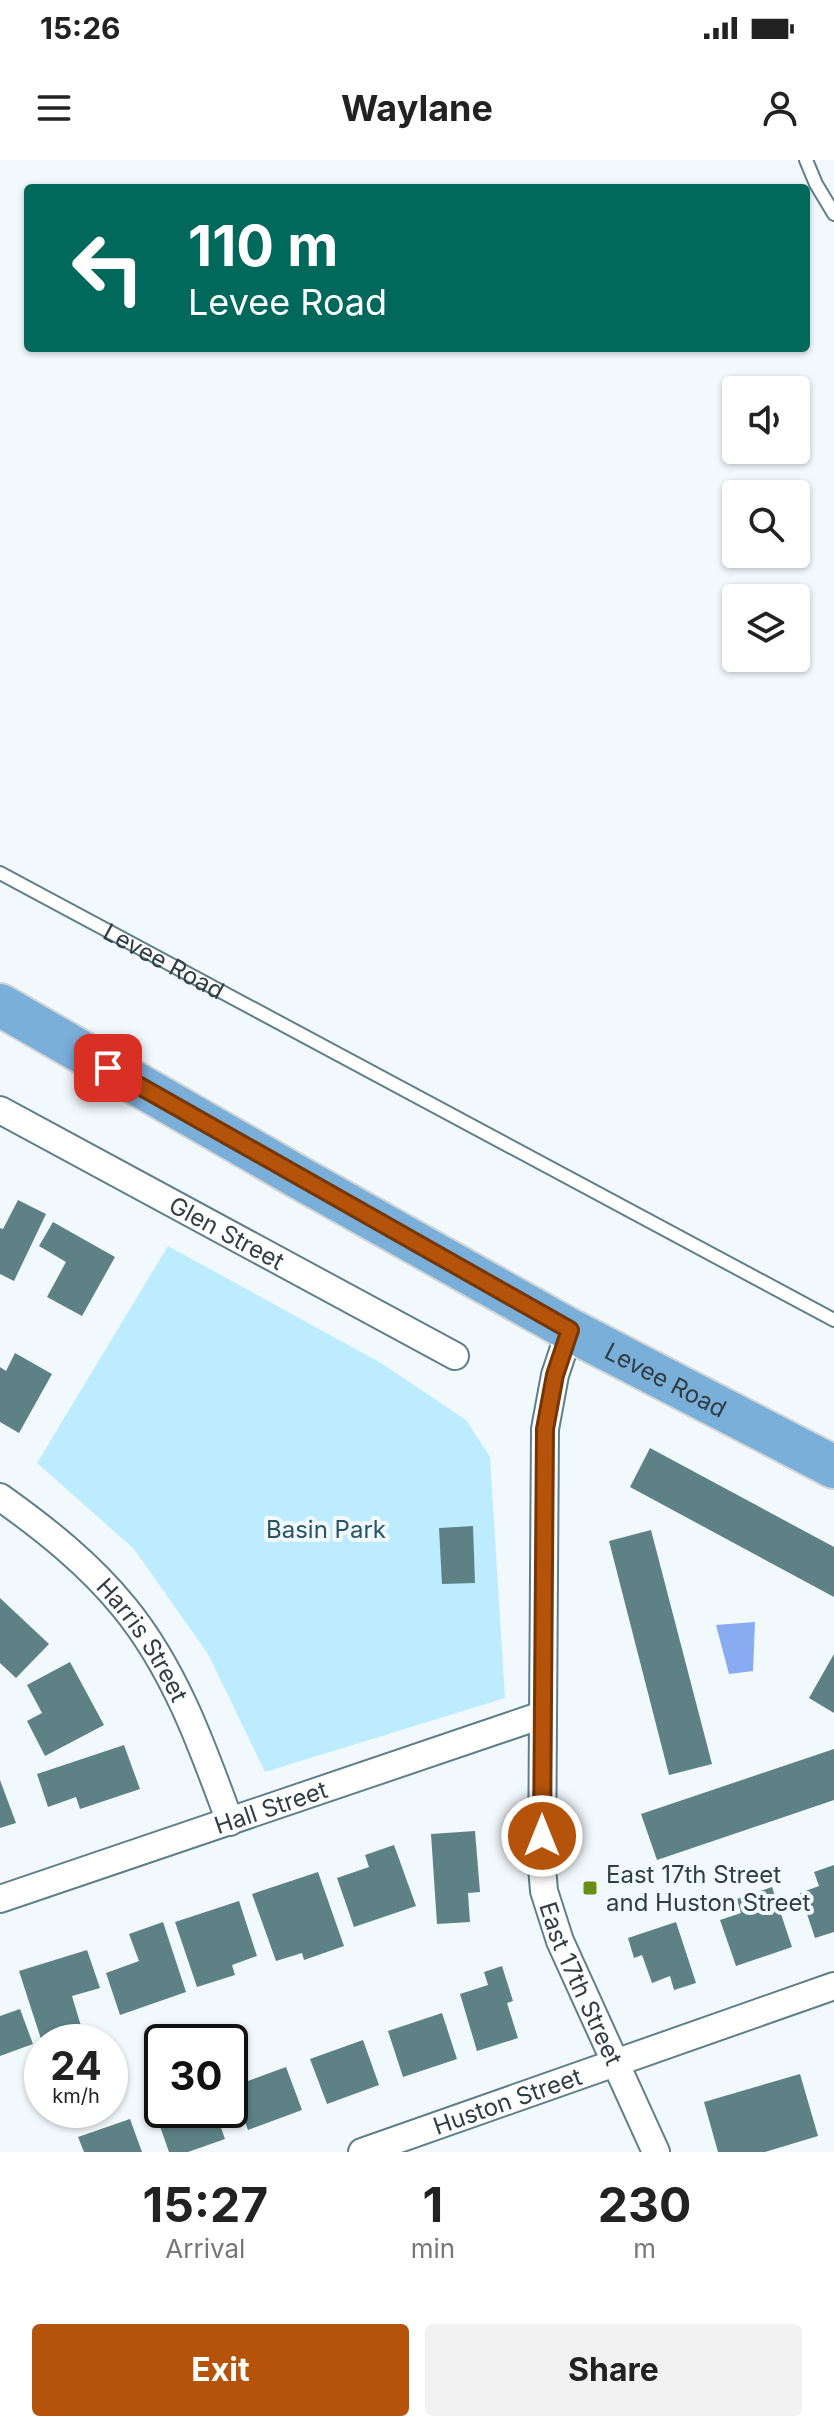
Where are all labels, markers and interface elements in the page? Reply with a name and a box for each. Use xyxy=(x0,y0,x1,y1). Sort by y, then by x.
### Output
text: 15:26 xyxy=(40,10,121,46)
icon: menu xyxy=(32,86,76,130)
text: Waylane xyxy=(341,86,493,130)
icon: person xyxy=(758,86,802,130)
text: 110 m xyxy=(188,212,338,280)
icon: left xyxy=(56,216,160,320)
text: Levee Road xyxy=(188,280,387,324)
map controls xyxy=(722,376,810,672)
button: sound xyxy=(722,376,810,464)
button: search xyxy=(722,480,810,568)
button: layers xyxy=(722,584,810,672)
street label: Levee Road xyxy=(99,917,229,1005)
pin xyxy=(74,1034,142,1102)
icon: arrive xyxy=(86,1046,130,1090)
street label: Glen Street xyxy=(164,1190,290,1276)
street label: Levee Road xyxy=(600,1336,731,1423)
park label: Basin Park xyxy=(266,1515,386,1544)
street label: Harris Street xyxy=(91,1572,194,1706)
street label: Hall Street xyxy=(211,1774,331,1840)
position arrow xyxy=(500,1794,584,1878)
place label: East 17th Street and Huston Street xyxy=(606,1860,811,1917)
marker: East 17th Street and Huston Street xyxy=(581,1879,599,1897)
street label: East 17th Street xyxy=(534,1898,629,2070)
speed limit sign: 30 xyxy=(144,2024,248,2128)
text: 24 xyxy=(50,2041,102,2090)
street label: Huston Street xyxy=(429,2061,586,2140)
text: km/h xyxy=(52,2084,100,2108)
text: 15:27 xyxy=(143,2175,268,2234)
text: 1 xyxy=(423,2175,443,2234)
text: 230 xyxy=(598,2175,691,2234)
text: Arrival xyxy=(165,2233,245,2264)
text: min xyxy=(411,2233,455,2264)
text: m xyxy=(633,2233,656,2264)
button: Exit xyxy=(32,2324,409,2416)
button: Share xyxy=(425,2324,802,2416)

